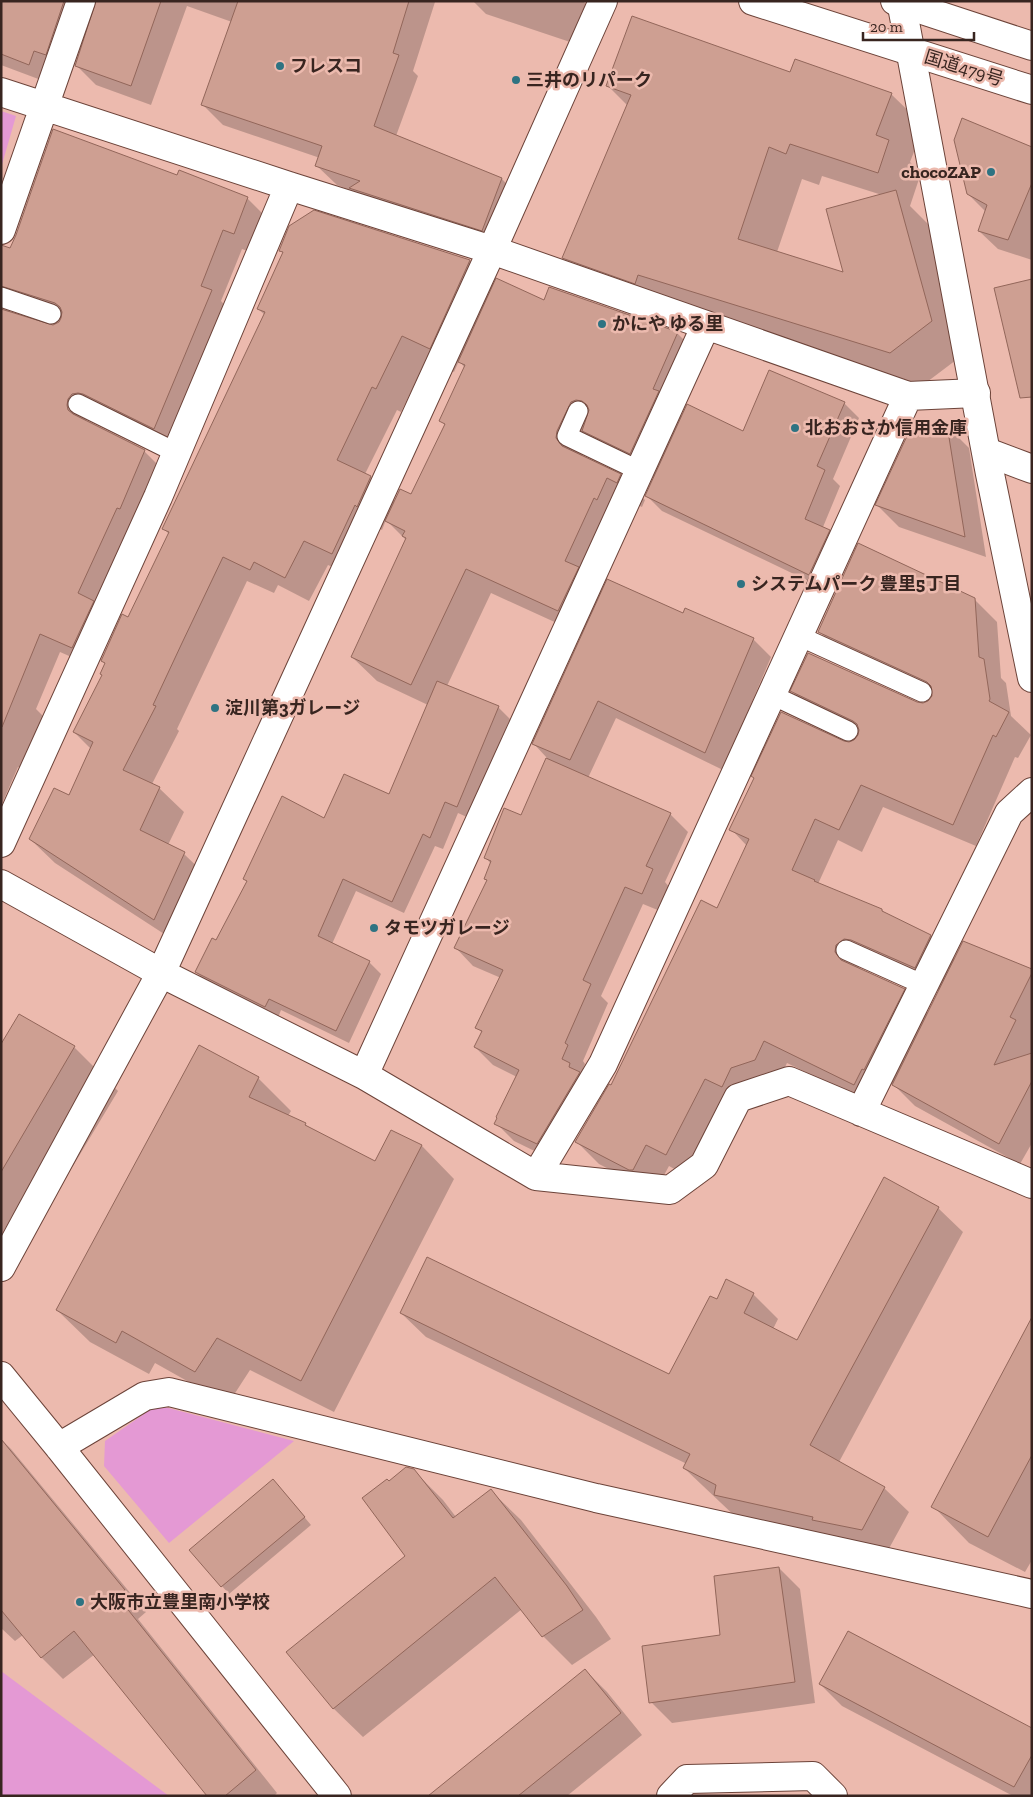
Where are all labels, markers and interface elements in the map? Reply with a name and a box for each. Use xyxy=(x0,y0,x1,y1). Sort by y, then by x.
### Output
scale bar xyxy=(863,10,974,42)
text: 20 m xyxy=(870,18,903,36)
street label: 国道479号 xyxy=(922,46,1006,90)
place label: フレスコ xyxy=(290,55,362,77)
marker: フレスコ xyxy=(274,60,286,72)
place label: 三井のリパーク xyxy=(526,69,652,91)
marker: 三井のリパーク xyxy=(510,74,522,86)
place label: chocoZAP xyxy=(901,161,981,183)
marker: chocoZAP xyxy=(985,166,997,178)
place label: かにや ゆる里 xyxy=(612,313,723,335)
marker: かにや ゆる里 xyxy=(596,318,608,330)
place label: 北おおさか信用金庫 xyxy=(805,417,967,439)
marker: 北おおさか信用金庫 xyxy=(789,422,801,434)
place label: システムパーク 豊里5丁目 xyxy=(751,573,961,595)
marker: システムパーク 豊里5丁目 xyxy=(735,578,747,590)
place label: 淀川第3ガレージ xyxy=(225,697,360,719)
marker: 淀川第3ガレージ xyxy=(209,702,221,714)
place label: タモツガレージ xyxy=(384,917,510,939)
marker: タモツガレージ xyxy=(368,922,380,934)
place label: 大阪市立豊里南小学校 xyxy=(90,1591,270,1613)
marker: 大阪市立豊里南小学校 xyxy=(74,1596,86,1608)

